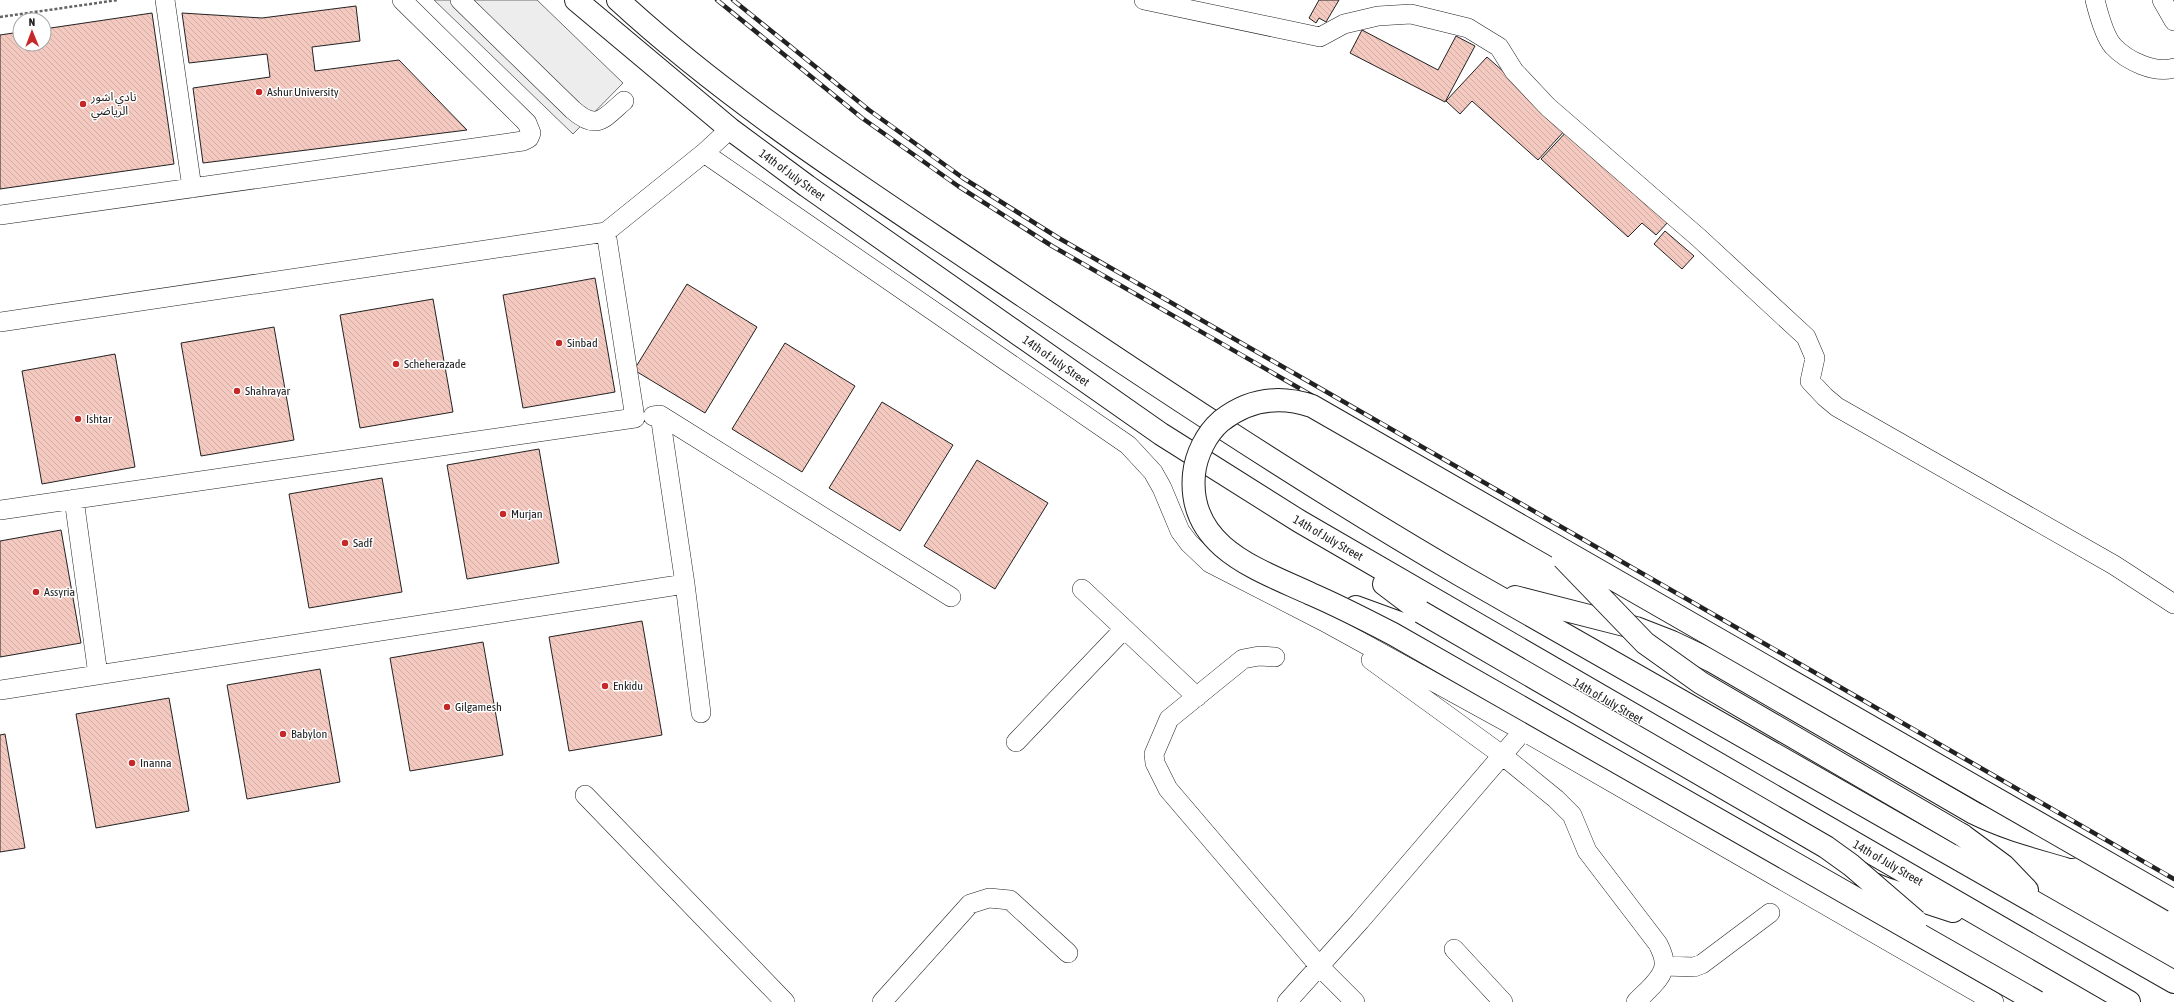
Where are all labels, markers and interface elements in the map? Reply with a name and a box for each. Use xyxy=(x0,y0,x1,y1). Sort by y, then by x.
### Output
north arrow xyxy=(12,12,52,52)
text: N xyxy=(28,16,35,28)
place label: Ashur University xyxy=(267,85,339,99)
marker: Ashur University xyxy=(254,87,264,97)
place label: نادي اشور الرياضي xyxy=(90,90,137,121)
marker: نادي اشور الرياضي xyxy=(78,99,88,109)
street label: 14th of July Street xyxy=(756,146,828,204)
street label: 14th of July Street xyxy=(1020,333,1093,390)
place label: Sinbad xyxy=(567,336,598,350)
marker: Sinbad xyxy=(554,338,564,348)
place label: Scheherazade xyxy=(404,357,466,371)
marker: Scheherazade xyxy=(391,359,401,369)
place label: Shahrayar xyxy=(245,384,291,398)
marker: Shahrayar xyxy=(232,386,242,396)
place label: Ishtar xyxy=(86,412,112,426)
marker: Ishtar xyxy=(73,414,83,424)
place label: Murjan xyxy=(511,507,543,521)
marker: Murjan xyxy=(498,509,508,519)
street label: 14th of July Street xyxy=(1291,512,1366,564)
place label: Sadf xyxy=(353,536,373,550)
marker: Sadf xyxy=(340,538,350,548)
place label: Assyria xyxy=(44,585,75,599)
marker: Assyria xyxy=(31,587,41,597)
street label: 14th of July Street xyxy=(1571,675,1646,727)
place label: Enkidu xyxy=(613,679,643,693)
marker: Enkidu xyxy=(600,681,610,691)
place label: Gilgamesh xyxy=(455,700,502,714)
marker: Gilgamesh xyxy=(442,702,452,712)
place label: Babylon xyxy=(291,727,327,741)
marker: Babylon xyxy=(278,729,288,739)
place label: Inanna xyxy=(140,756,172,770)
marker: Inanna xyxy=(127,758,137,768)
street label: 14th of July Street xyxy=(1851,837,1926,889)

